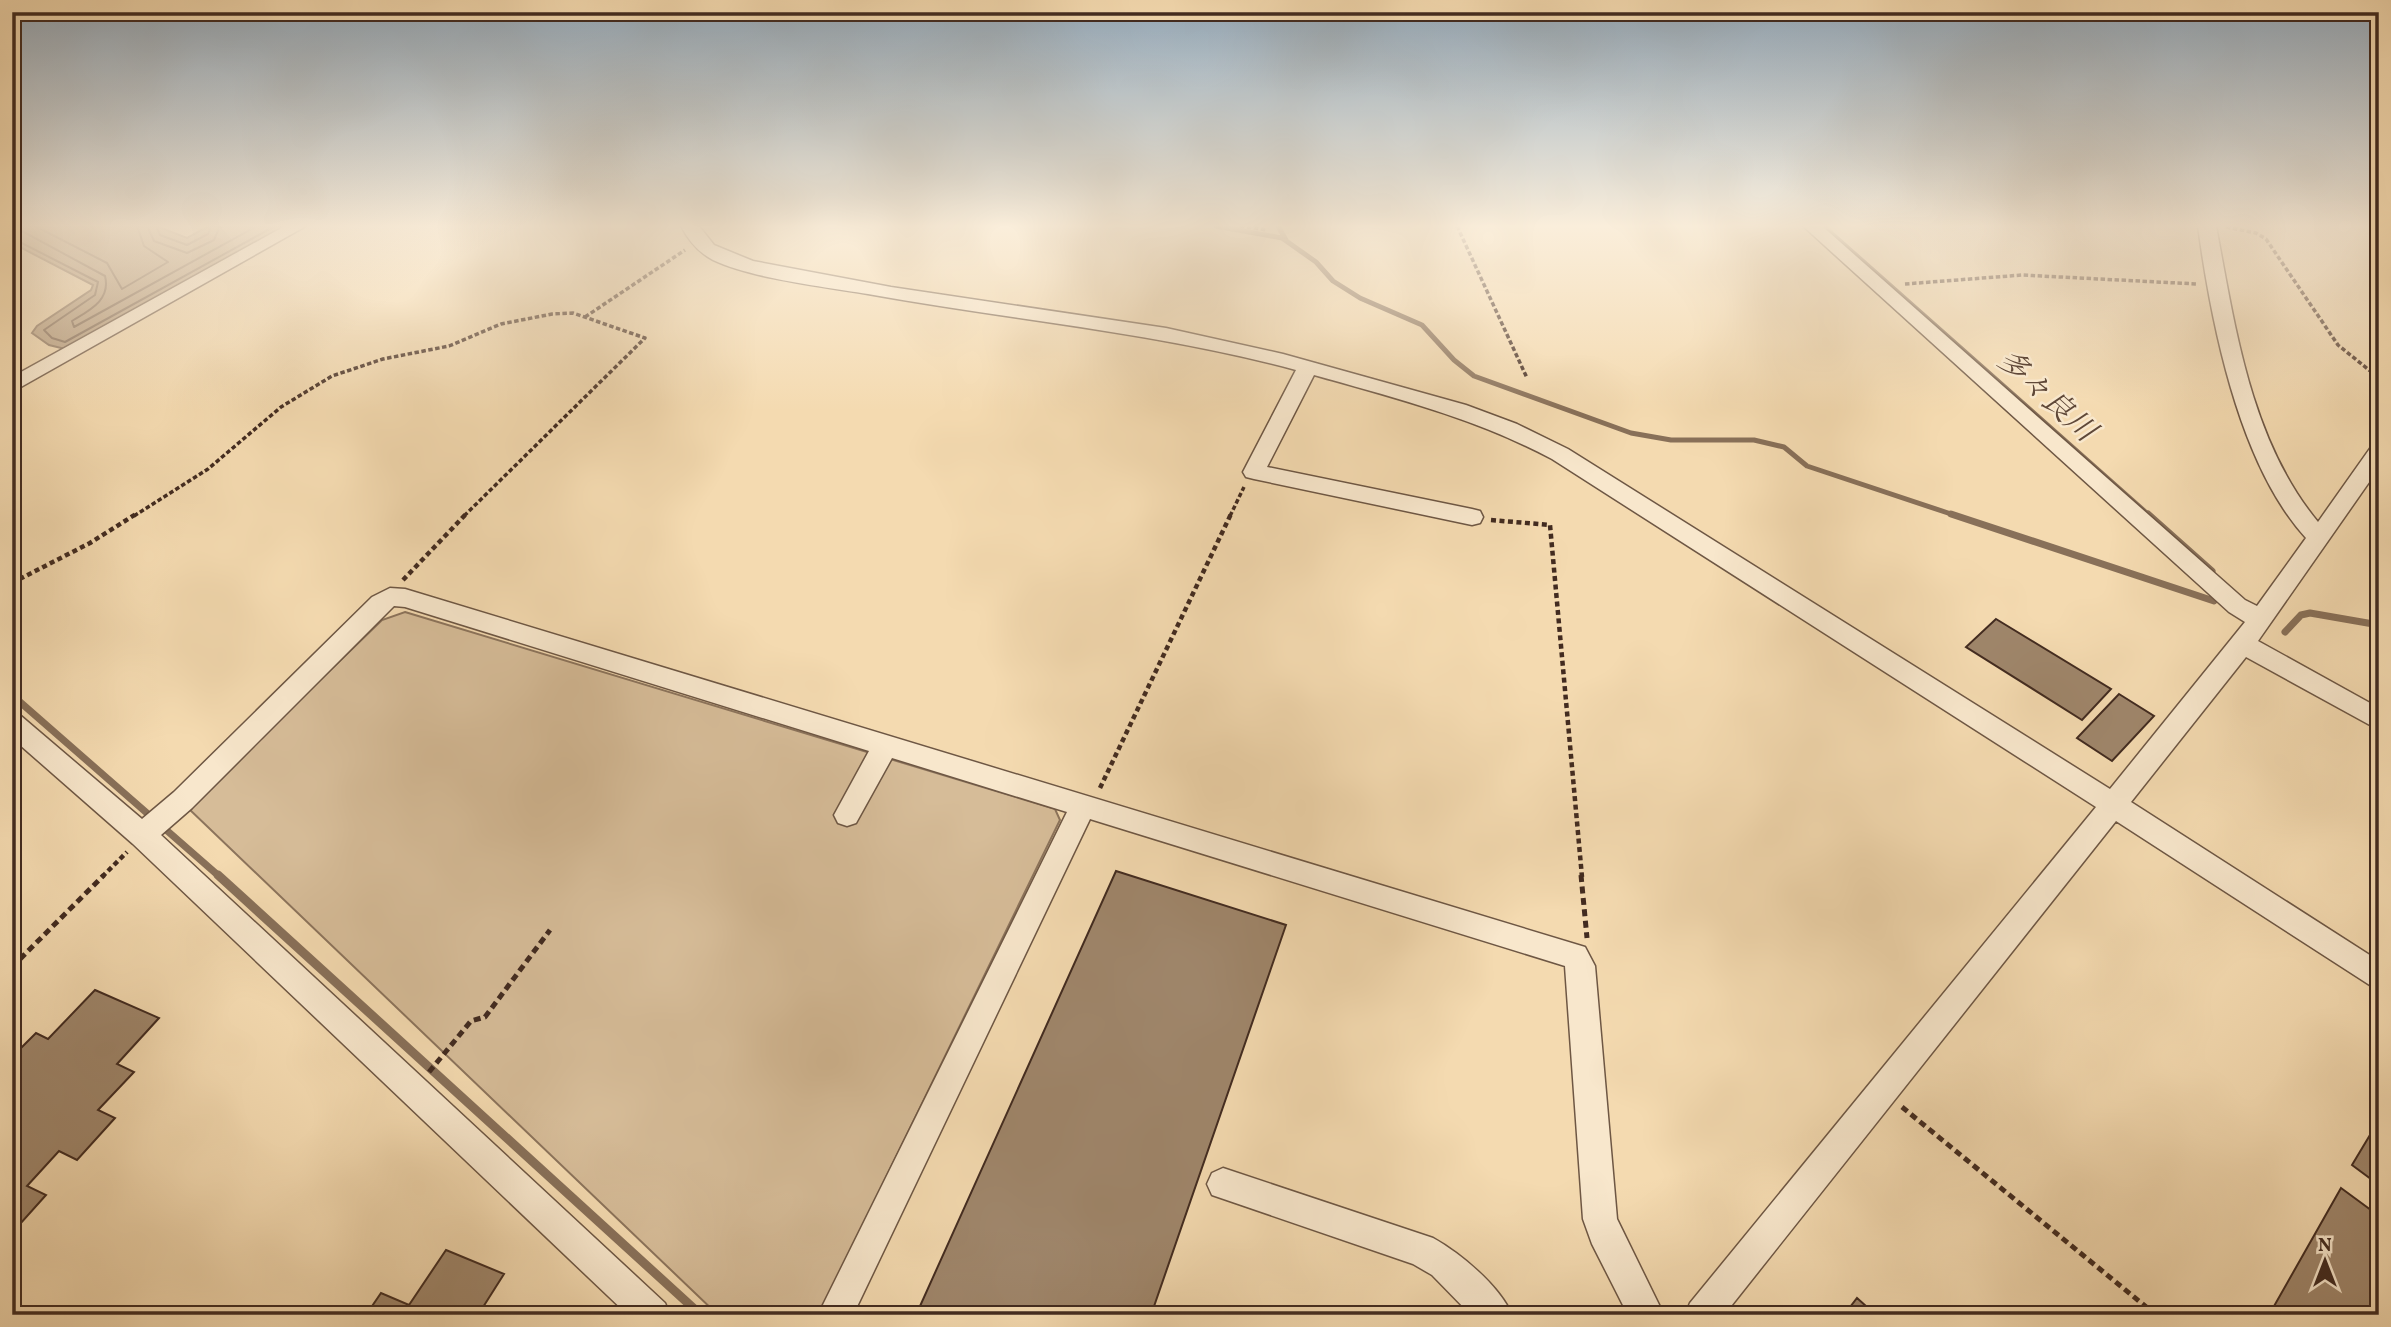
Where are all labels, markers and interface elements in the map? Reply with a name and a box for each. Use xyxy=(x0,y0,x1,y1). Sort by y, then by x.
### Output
water label: 多々良川 xyxy=(1987,341,2107,454)
north arrow xyxy=(2290,1226,2360,1296)
text: N xyxy=(2318,1233,2332,1259)

